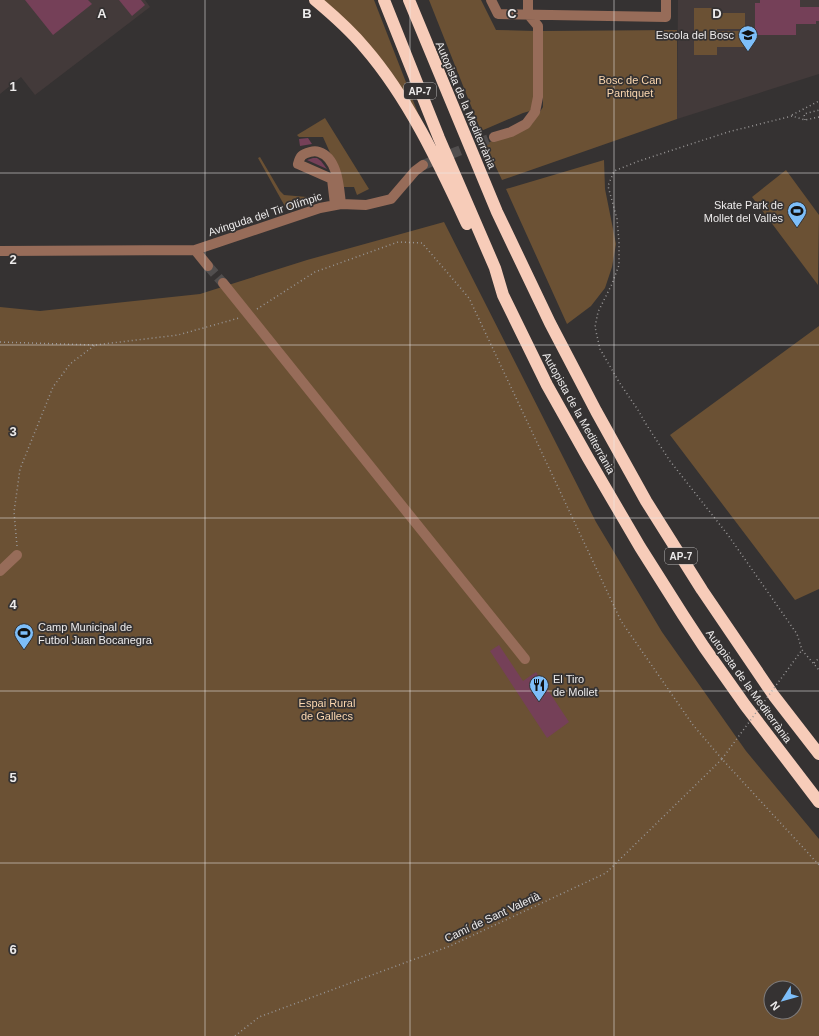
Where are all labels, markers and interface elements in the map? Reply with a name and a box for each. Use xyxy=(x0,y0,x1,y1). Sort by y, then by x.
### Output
text: A xyxy=(97,6,107,21)
text: B xyxy=(302,6,312,21)
text: C xyxy=(507,6,517,21)
text: D xyxy=(712,6,722,21)
school or university icon: Escola del Bosc xyxy=(737,24,759,52)
place label: Escola del Bosc xyxy=(656,29,734,41)
street label: Autopista de la Mediterrània xyxy=(434,40,499,171)
park label: Bosc de Can Pantiquet xyxy=(599,74,661,99)
text: 1 xyxy=(9,79,17,94)
road number: AP-7 xyxy=(404,83,436,99)
street label: Avinguda del Tir Olímpic xyxy=(207,190,324,238)
place label: Skate Park de Mollet del Vallès xyxy=(704,199,783,224)
sports icon: Skate Park de Mollet del Vallès xyxy=(786,200,808,228)
text: 2 xyxy=(9,252,17,267)
street label: Autopista de la Mediterrània xyxy=(541,350,618,477)
text: 3 xyxy=(9,424,17,439)
road number: AP-7 xyxy=(665,548,697,564)
text: 4 xyxy=(9,597,17,612)
place label: Camp Municipal de Futbol Juan Bocanegra xyxy=(38,621,153,646)
sports icon: Camp Municipal de Futbol Juan Bocanegra xyxy=(13,622,35,650)
street label: Autopista de la Mediterrània xyxy=(704,627,795,746)
place label: El Tiro de Mollet xyxy=(553,673,598,698)
restaurant icon: El Tiro de Mollet xyxy=(528,674,550,702)
park label: Espai Rural de Gallecs xyxy=(299,697,355,722)
text: 5 xyxy=(9,770,17,785)
street label: Camí de Sant Valerià xyxy=(442,889,542,944)
text: 6 xyxy=(9,942,17,957)
north arrow xyxy=(763,980,803,1020)
text: N xyxy=(768,999,782,1013)

